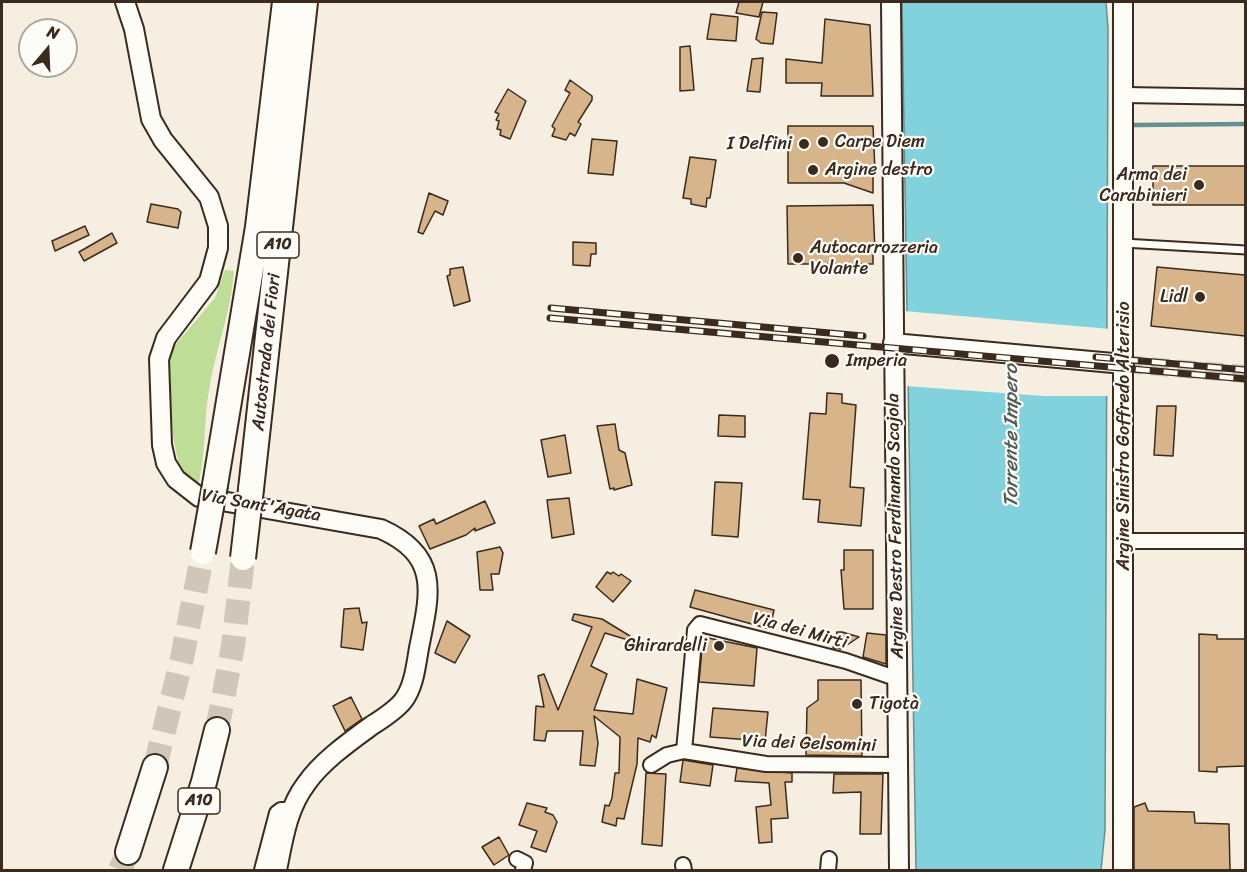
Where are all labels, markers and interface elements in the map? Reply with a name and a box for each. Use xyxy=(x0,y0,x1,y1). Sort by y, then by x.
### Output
text: N xyxy=(43,17,63,48)
north arrow xyxy=(18,18,78,78)
place label: Carpe Diem xyxy=(835,131,925,153)
place label: I Delfini xyxy=(727,133,792,155)
marker: Carpe Diem xyxy=(816,135,830,149)
marker: I Delfini xyxy=(797,137,811,151)
place label: Argine destro xyxy=(825,159,933,181)
marker: Argine destro xyxy=(806,163,820,177)
place label: Arma dei Carabinieri xyxy=(1099,164,1187,207)
marker: Arma dei Carabinieri xyxy=(1192,178,1206,192)
road number: A10 xyxy=(257,232,299,258)
place label: Autocarrozzeria Volante xyxy=(810,237,938,280)
marker: Autocarrozzeria Volante xyxy=(791,251,805,265)
street label: Autostrada dei Fiori xyxy=(248,272,286,432)
place label: Lidl xyxy=(1160,286,1188,308)
marker: Lidl xyxy=(1193,290,1207,304)
street label: Argine Sinistro Goffredo Alterisio xyxy=(1113,301,1135,571)
place label: Imperia xyxy=(846,350,907,372)
marker: Imperia xyxy=(823,352,841,370)
water label: Torrente Impero xyxy=(1000,364,1024,508)
street label: Argine Destro Ferdinando Scajola xyxy=(883,393,909,659)
street label: Via Sant'Agata xyxy=(200,485,322,527)
street label: Via dei Mirti xyxy=(750,608,850,654)
place label: Ghirardelli xyxy=(624,635,707,657)
marker: Ghirardelli xyxy=(712,639,726,653)
place label: Tigotà xyxy=(869,693,919,715)
marker: Tigotà xyxy=(850,697,864,711)
street label: Via dei Gelsomini xyxy=(742,731,876,757)
road number: A10 xyxy=(178,788,220,814)

